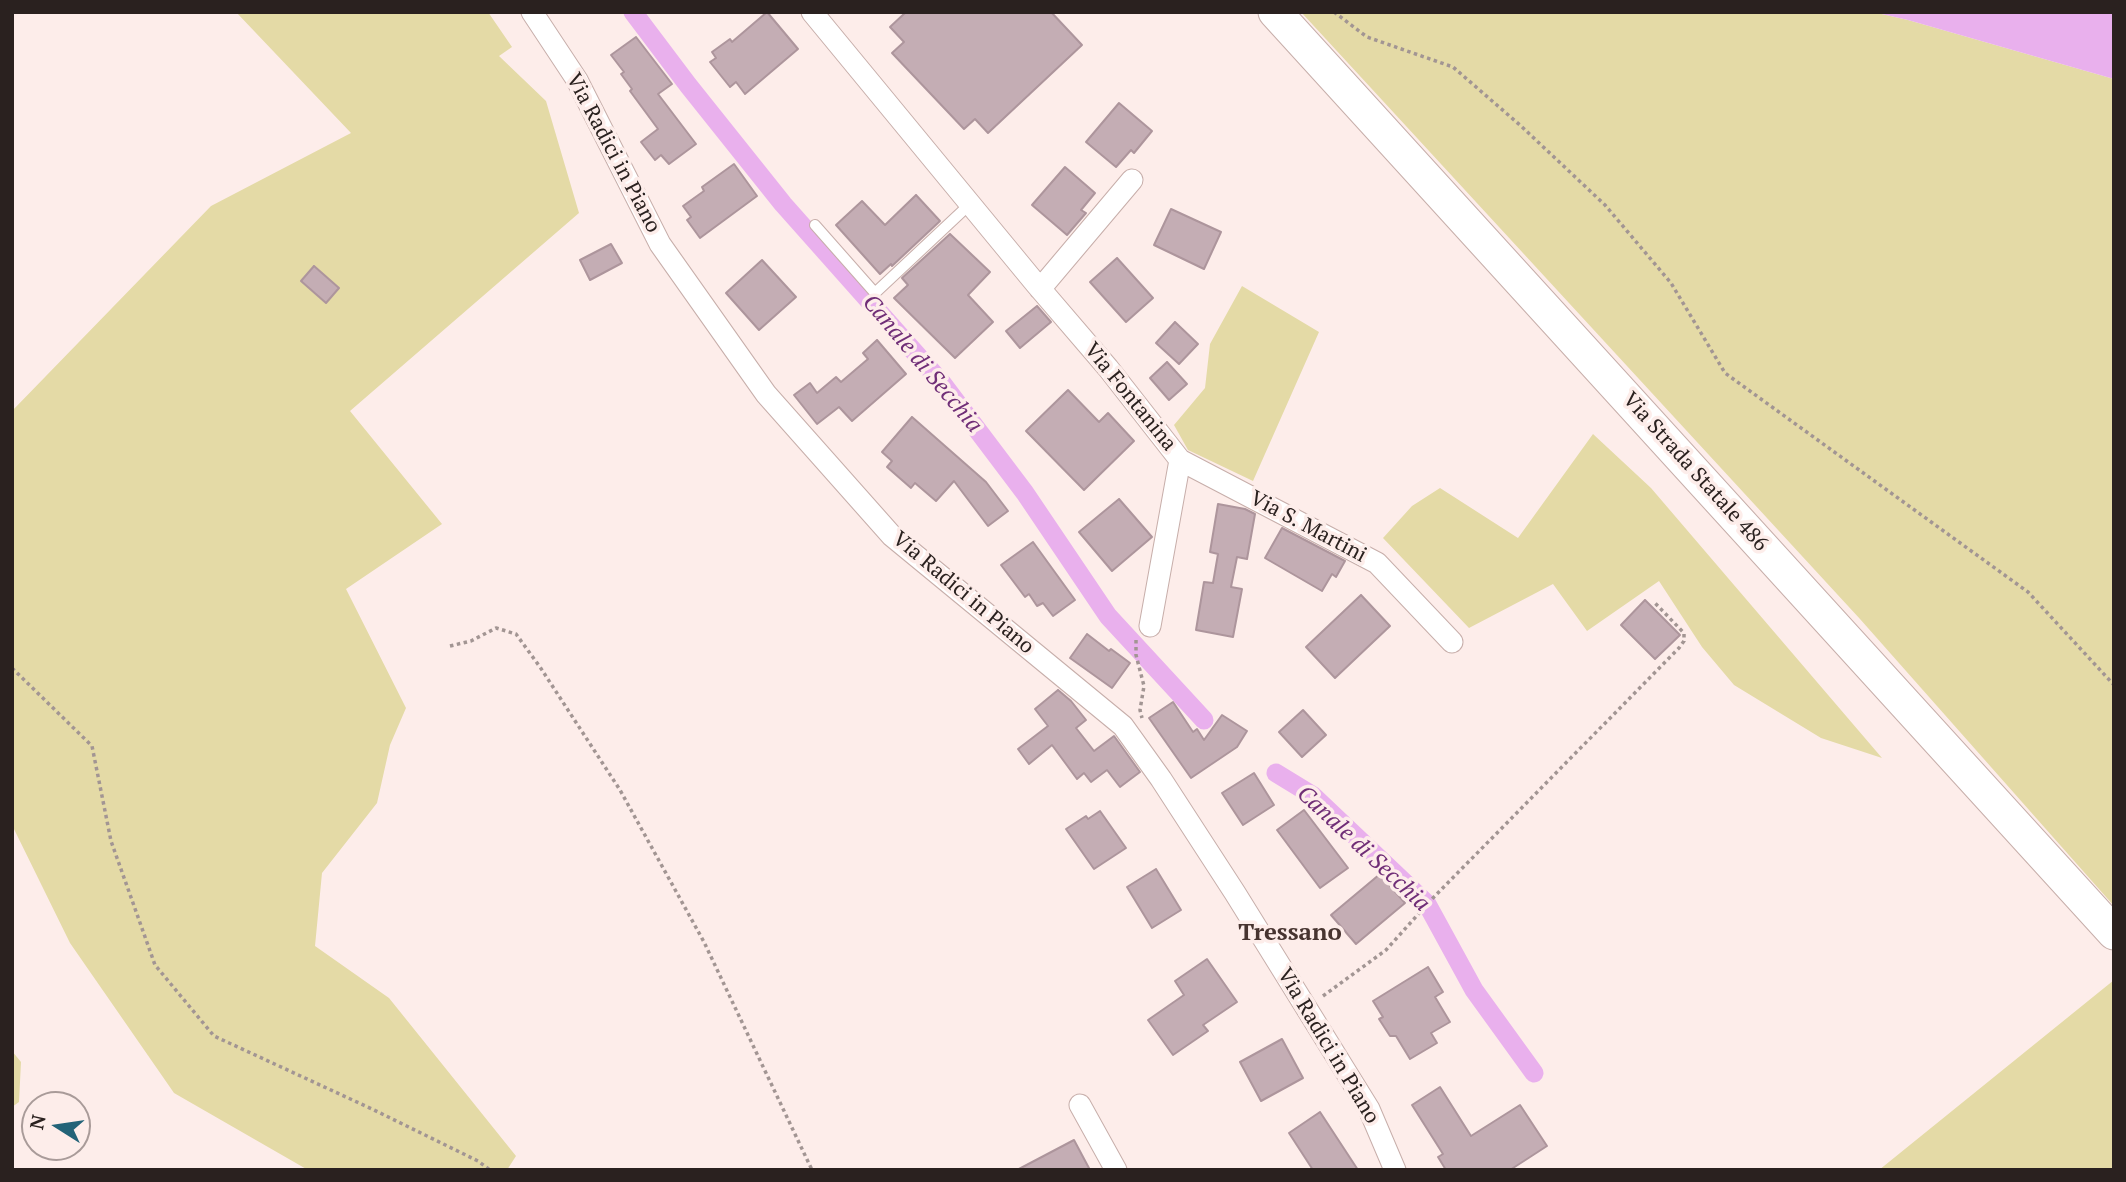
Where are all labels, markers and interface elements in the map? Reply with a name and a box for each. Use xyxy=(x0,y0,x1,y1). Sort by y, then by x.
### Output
street label: Via Radici in Piano xyxy=(560,69,666,237)
water label: Canale di Secchia xyxy=(856,289,988,439)
street label: Via Fontanina xyxy=(1079,338,1181,456)
street label: Via Strada Statale 486 xyxy=(1617,387,1773,557)
street label: Via S. Martini xyxy=(1245,486,1371,568)
street label: Via Radici in Piano xyxy=(887,526,1039,660)
water label: Canale di Secchia xyxy=(1291,780,1435,918)
district label: Tressano xyxy=(1238,919,1342,947)
street label: Via Radici in Piano xyxy=(1272,964,1384,1128)
north arrow xyxy=(21,1091,91,1161)
text: N xyxy=(23,1112,51,1132)

